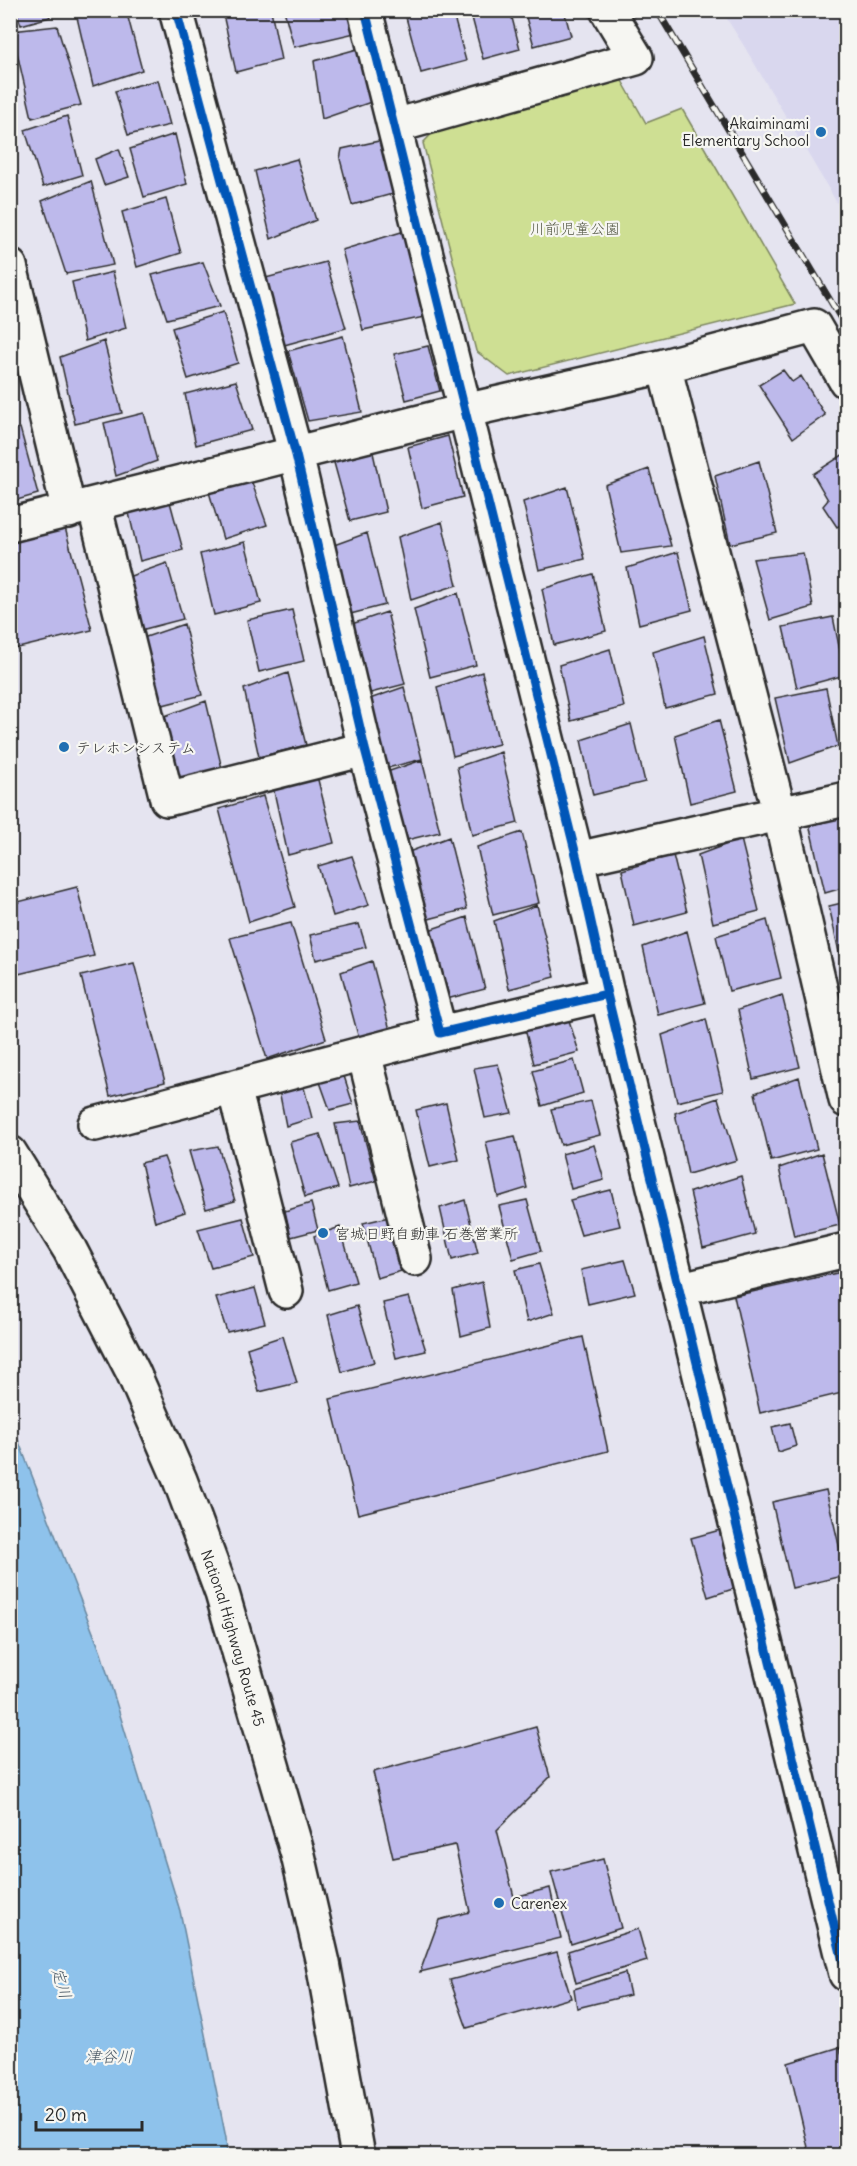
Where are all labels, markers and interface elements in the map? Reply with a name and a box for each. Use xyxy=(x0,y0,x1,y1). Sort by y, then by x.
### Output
place label: Akaiminami Elementary School xyxy=(682,114,809,150)
marker: Akaiminami Elementary School xyxy=(814,125,828,139)
park label: 川前児童公園 xyxy=(530,219,620,238)
place label: テレホンシステム xyxy=(76,738,196,757)
marker: テレホンシステム xyxy=(57,740,71,754)
place label: 宮城日野自動車 石巻営業所 xyxy=(335,1224,519,1243)
marker: 宮城日野自動車 石巻営業所 xyxy=(316,1226,330,1240)
street label: National Highway Route 45 xyxy=(197,1547,270,1728)
place label: Carenex xyxy=(511,1894,568,1913)
marker: Carenex xyxy=(492,1896,506,1910)
water label: 定川 xyxy=(48,1965,76,2001)
water label: 津谷川 xyxy=(85,2046,133,2066)
scale bar xyxy=(36,2094,142,2132)
text: 20 m xyxy=(45,2103,87,2126)

